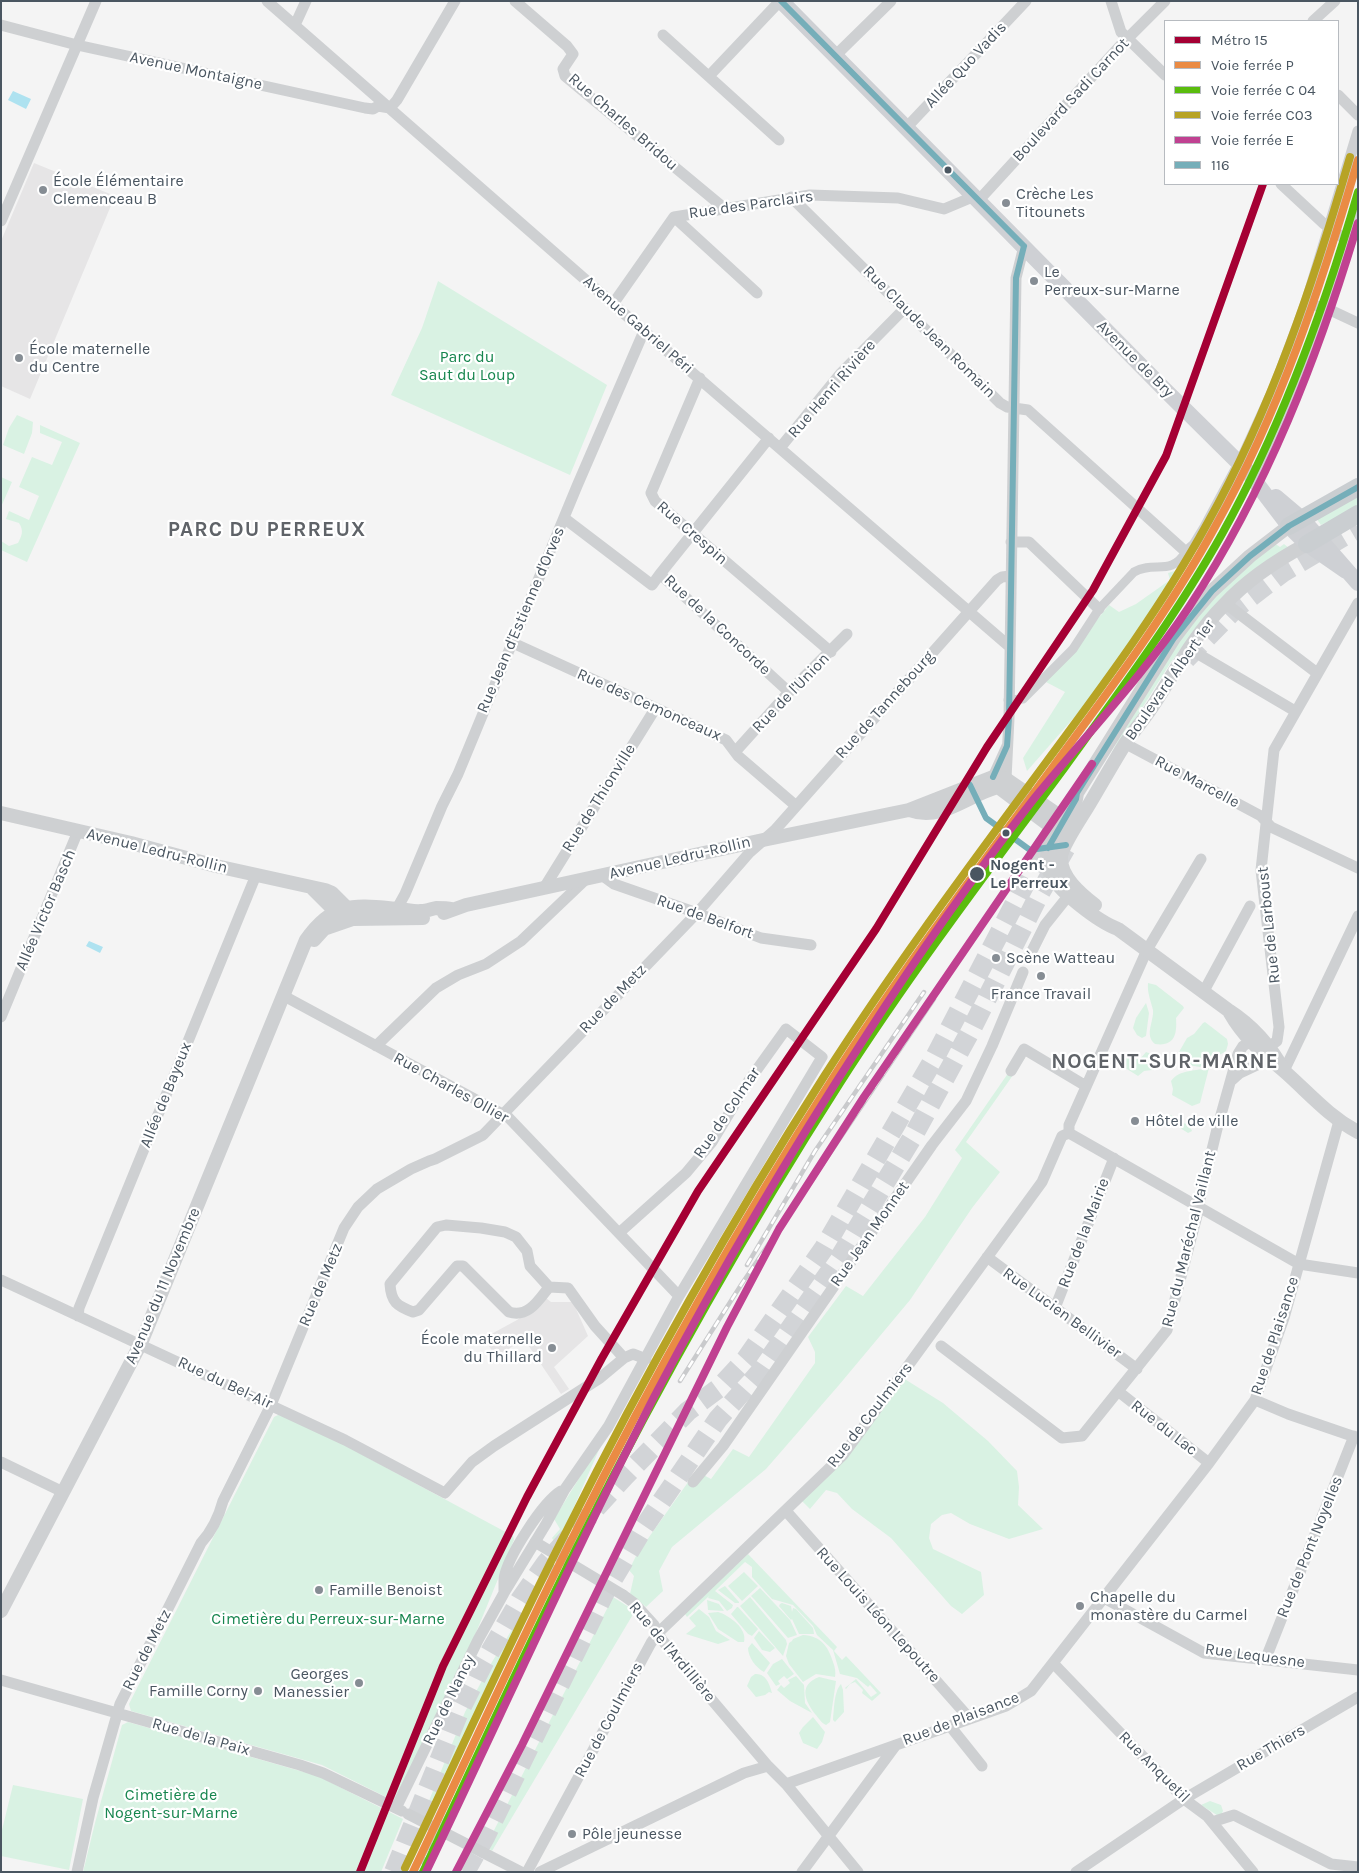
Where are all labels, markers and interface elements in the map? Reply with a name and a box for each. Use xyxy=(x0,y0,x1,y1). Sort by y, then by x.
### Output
street label: Allée Quo Vadis xyxy=(921,18,1011,112)
legend xyxy=(1164,20,1339,185)
text: Métro 15 xyxy=(1211,31,1268,49)
street label: Boulevard Sadi Carnot xyxy=(1009,34,1133,166)
street label: Avenue Montaigne xyxy=(128,48,264,94)
text: Voie ferrée P xyxy=(1211,56,1294,74)
street label: Rue Charles Bridou xyxy=(564,69,682,175)
text: Voie ferrée C 04 xyxy=(1211,81,1316,99)
text: Voie ferrée C03 xyxy=(1211,106,1313,124)
text: Voie ferrée E xyxy=(1211,131,1294,149)
text: 116 xyxy=(1211,156,1230,174)
unlabelled marker xyxy=(943,165,953,175)
place label: École Élémentaire Clemenceau B xyxy=(53,171,184,209)
marker: École Élémentaire Clemenceau B xyxy=(37,184,49,196)
place label: Crèche Les Titounets xyxy=(1016,184,1094,222)
street label: Rue des Parclairs xyxy=(688,187,814,223)
marker: Crèche Les Titounets xyxy=(1000,197,1012,209)
street label: Rue Claude Jean Romain xyxy=(859,262,999,402)
place label: Le Perreux-sur-Marne xyxy=(1044,262,1180,300)
street label: Avenue Gabriel Péri xyxy=(579,272,697,378)
marker: Le Perreux-sur-Marne xyxy=(1028,275,1040,287)
street label: Avenue de Bry xyxy=(1092,316,1178,402)
street label: Rue Henri Rivière xyxy=(784,336,880,442)
place label: École maternelle du Centre xyxy=(29,339,150,377)
park label: Parc du Saut du Loup xyxy=(419,347,515,385)
marker: École maternelle du Centre xyxy=(13,352,25,364)
street label: Rue Crespin xyxy=(653,497,731,569)
district label: PARC DU PERREUX xyxy=(166,517,368,543)
street label: Rue Jean d'Estienne d'Orves xyxy=(473,524,569,716)
street label: Rue de la Concorde xyxy=(660,571,774,679)
street label: Boulevard Albert 1er xyxy=(1121,616,1219,744)
street label: Rue de Tannebourg xyxy=(832,647,938,763)
street label: Rue de l'Union xyxy=(748,649,834,737)
street label: Rue des Cemonceaux xyxy=(574,665,724,745)
street label: Rue de Thionville xyxy=(558,740,640,856)
street label: Rue Marcelle xyxy=(1151,752,1243,812)
street label: Avenue Ledru-Rollin xyxy=(85,824,229,878)
unlabelled marker xyxy=(1001,828,1011,838)
street label: Avenue Ledru-Rollin xyxy=(607,832,753,884)
street label: Allée Victor Basch xyxy=(12,846,80,974)
place label: Nogent - Le Perreux xyxy=(990,855,1068,893)
marker: Nogent - Le Perreux xyxy=(968,865,986,883)
street label: Rue de Larboust xyxy=(1253,866,1285,984)
street label: Rue de Belfort xyxy=(654,891,756,943)
place label: Scène Watteau xyxy=(1006,948,1115,968)
marker: Scène Watteau xyxy=(990,952,1002,964)
street label: Rue de Metz xyxy=(575,961,651,1037)
marker: France Travail xyxy=(1035,970,1047,982)
place label: France Travail xyxy=(991,984,1091,1004)
street label: Allée de Bayeux xyxy=(136,1039,196,1151)
street label: Rue Charles Ollier xyxy=(390,1048,512,1128)
district label: NOGENT-SUR-MARNE xyxy=(1049,1049,1281,1075)
street label: Rue de Colmar xyxy=(690,1064,764,1162)
place label: Hôtel de ville xyxy=(1145,1111,1238,1131)
marker: Hôtel de ville xyxy=(1129,1115,1141,1127)
street label: Rue du Maréchal Vaillant xyxy=(1158,1149,1220,1329)
street label: Rue de la Mairie xyxy=(1054,1175,1114,1291)
street label: Rue Jean Monnet xyxy=(826,1178,914,1290)
street label: Avenue du 11 Novembre xyxy=(121,1205,205,1367)
street label: Rue de Metz xyxy=(295,1241,347,1329)
street label: Rue Lucien Bellivier xyxy=(999,1263,1125,1363)
street label: Rue de Plaisance xyxy=(1247,1274,1303,1398)
place label: École maternelle du Thillard xyxy=(421,1329,542,1367)
marker: École maternelle du Thillard xyxy=(546,1342,558,1354)
street label: Rue du Bel-Air xyxy=(175,1353,275,1413)
street label: Rue de Coulmiers xyxy=(823,1359,917,1471)
street label: Rue du Lac xyxy=(1127,1396,1201,1460)
street label: Rue de Pont Noyelles xyxy=(1273,1473,1347,1621)
street label: Rue Louis Léon Lepoutre xyxy=(812,1543,944,1687)
place label: Famille Benoist xyxy=(329,1580,442,1600)
marker: Famille Benoist xyxy=(313,1584,325,1596)
place label: Chapelle du monastère du Carmel xyxy=(1090,1587,1248,1625)
street label: Rue de l'Ardillière xyxy=(625,1598,719,1706)
marker: Chapelle du monastère du Carmel xyxy=(1074,1600,1086,1612)
street label: Rue de Metz xyxy=(118,1606,176,1694)
park label: Cimetière du Perreux-sur-Marne xyxy=(211,1609,445,1629)
street label: Rue Lequesne xyxy=(1204,1639,1306,1673)
street label: Rue de Nancy xyxy=(419,1652,479,1748)
street label: Rue de Coulmiers xyxy=(571,1659,647,1781)
place label: Georges Manessier xyxy=(273,1664,349,1702)
marker: Georges Manessier xyxy=(353,1677,365,1689)
place label: Famille Corny xyxy=(149,1681,248,1701)
marker: Famille Corny xyxy=(252,1685,264,1697)
street label: Rue de Plaisance xyxy=(900,1688,1022,1750)
street label: Rue de la Paix xyxy=(150,1714,252,1760)
street label: Rue Thiers xyxy=(1233,1721,1309,1775)
street label: Rue Anquetil xyxy=(1114,1727,1194,1807)
park label: Cimetière de Nogent-sur-Marne xyxy=(104,1785,238,1823)
place label: Pôle jeunesse xyxy=(582,1824,682,1844)
marker: Pôle jeunesse xyxy=(566,1828,578,1840)

